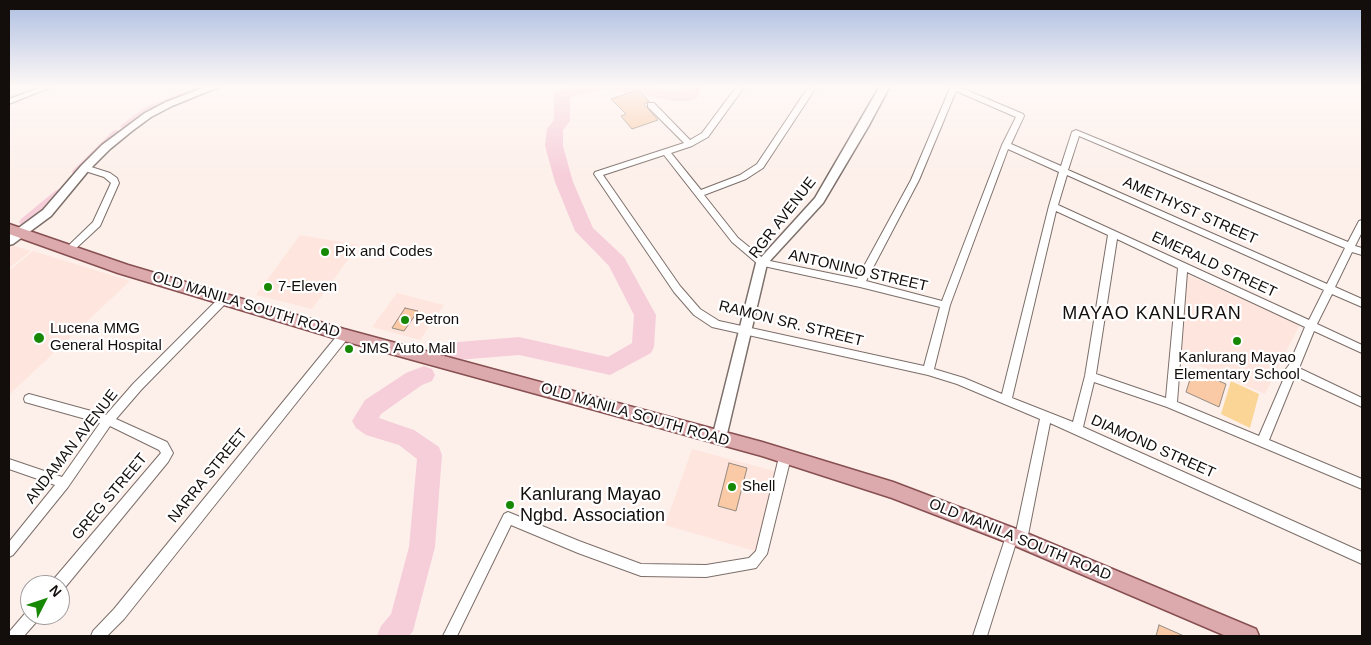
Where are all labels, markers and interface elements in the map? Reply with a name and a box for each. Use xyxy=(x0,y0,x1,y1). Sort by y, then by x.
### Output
street label: AMETHYST STREET xyxy=(1120,173,1260,249)
street label: RGR AVENUE xyxy=(746,174,820,262)
street label: EMERALD STREET xyxy=(1149,228,1279,302)
place label: Pix and Codes xyxy=(335,243,433,261)
marker: Pix and Codes xyxy=(319,246,331,258)
street label: ANTONINO STREET xyxy=(787,246,929,296)
street label: OLD MANILA SOUTH ROAD xyxy=(150,268,342,342)
place label: 7-Eleven xyxy=(278,278,337,296)
marker: 7-Eleven xyxy=(262,281,274,293)
street label: RAMON SR. STREET xyxy=(717,297,865,351)
district label: MAYAO KANLURAN xyxy=(1061,303,1243,325)
place label: Petron xyxy=(415,311,459,329)
marker: Petron xyxy=(399,314,411,326)
place label: Lucena MMG General Hospital xyxy=(50,320,162,355)
marker: Lucena MMG General Hospital xyxy=(32,331,46,345)
marker: Kanlurang Mayao Elementary School xyxy=(1231,335,1243,347)
place label: JMS Auto Mall xyxy=(359,340,456,358)
marker: JMS Auto Mall xyxy=(343,343,355,355)
place label: Kanlurang Mayao Elementary School xyxy=(1174,349,1300,384)
street label: OLD MANILA SOUTH ROAD xyxy=(539,379,731,451)
street label: ANDAMAN AVENUE xyxy=(22,386,122,508)
street label: DIAMOND STREET xyxy=(1088,411,1218,483)
street label: NARRA STREET xyxy=(165,425,251,527)
street label: GREG STREET xyxy=(69,450,151,544)
place label: Shell xyxy=(742,478,775,496)
marker: Shell xyxy=(726,481,738,493)
place label: Kanlurang Mayao Ngbd. Association xyxy=(520,484,665,526)
street label: OLD MANILA SOUTH ROAD xyxy=(926,495,1114,585)
marker: Kanlurang Mayao Ngbd. Association xyxy=(504,499,516,511)
north arrow xyxy=(20,575,70,625)
text: N xyxy=(46,582,65,600)

